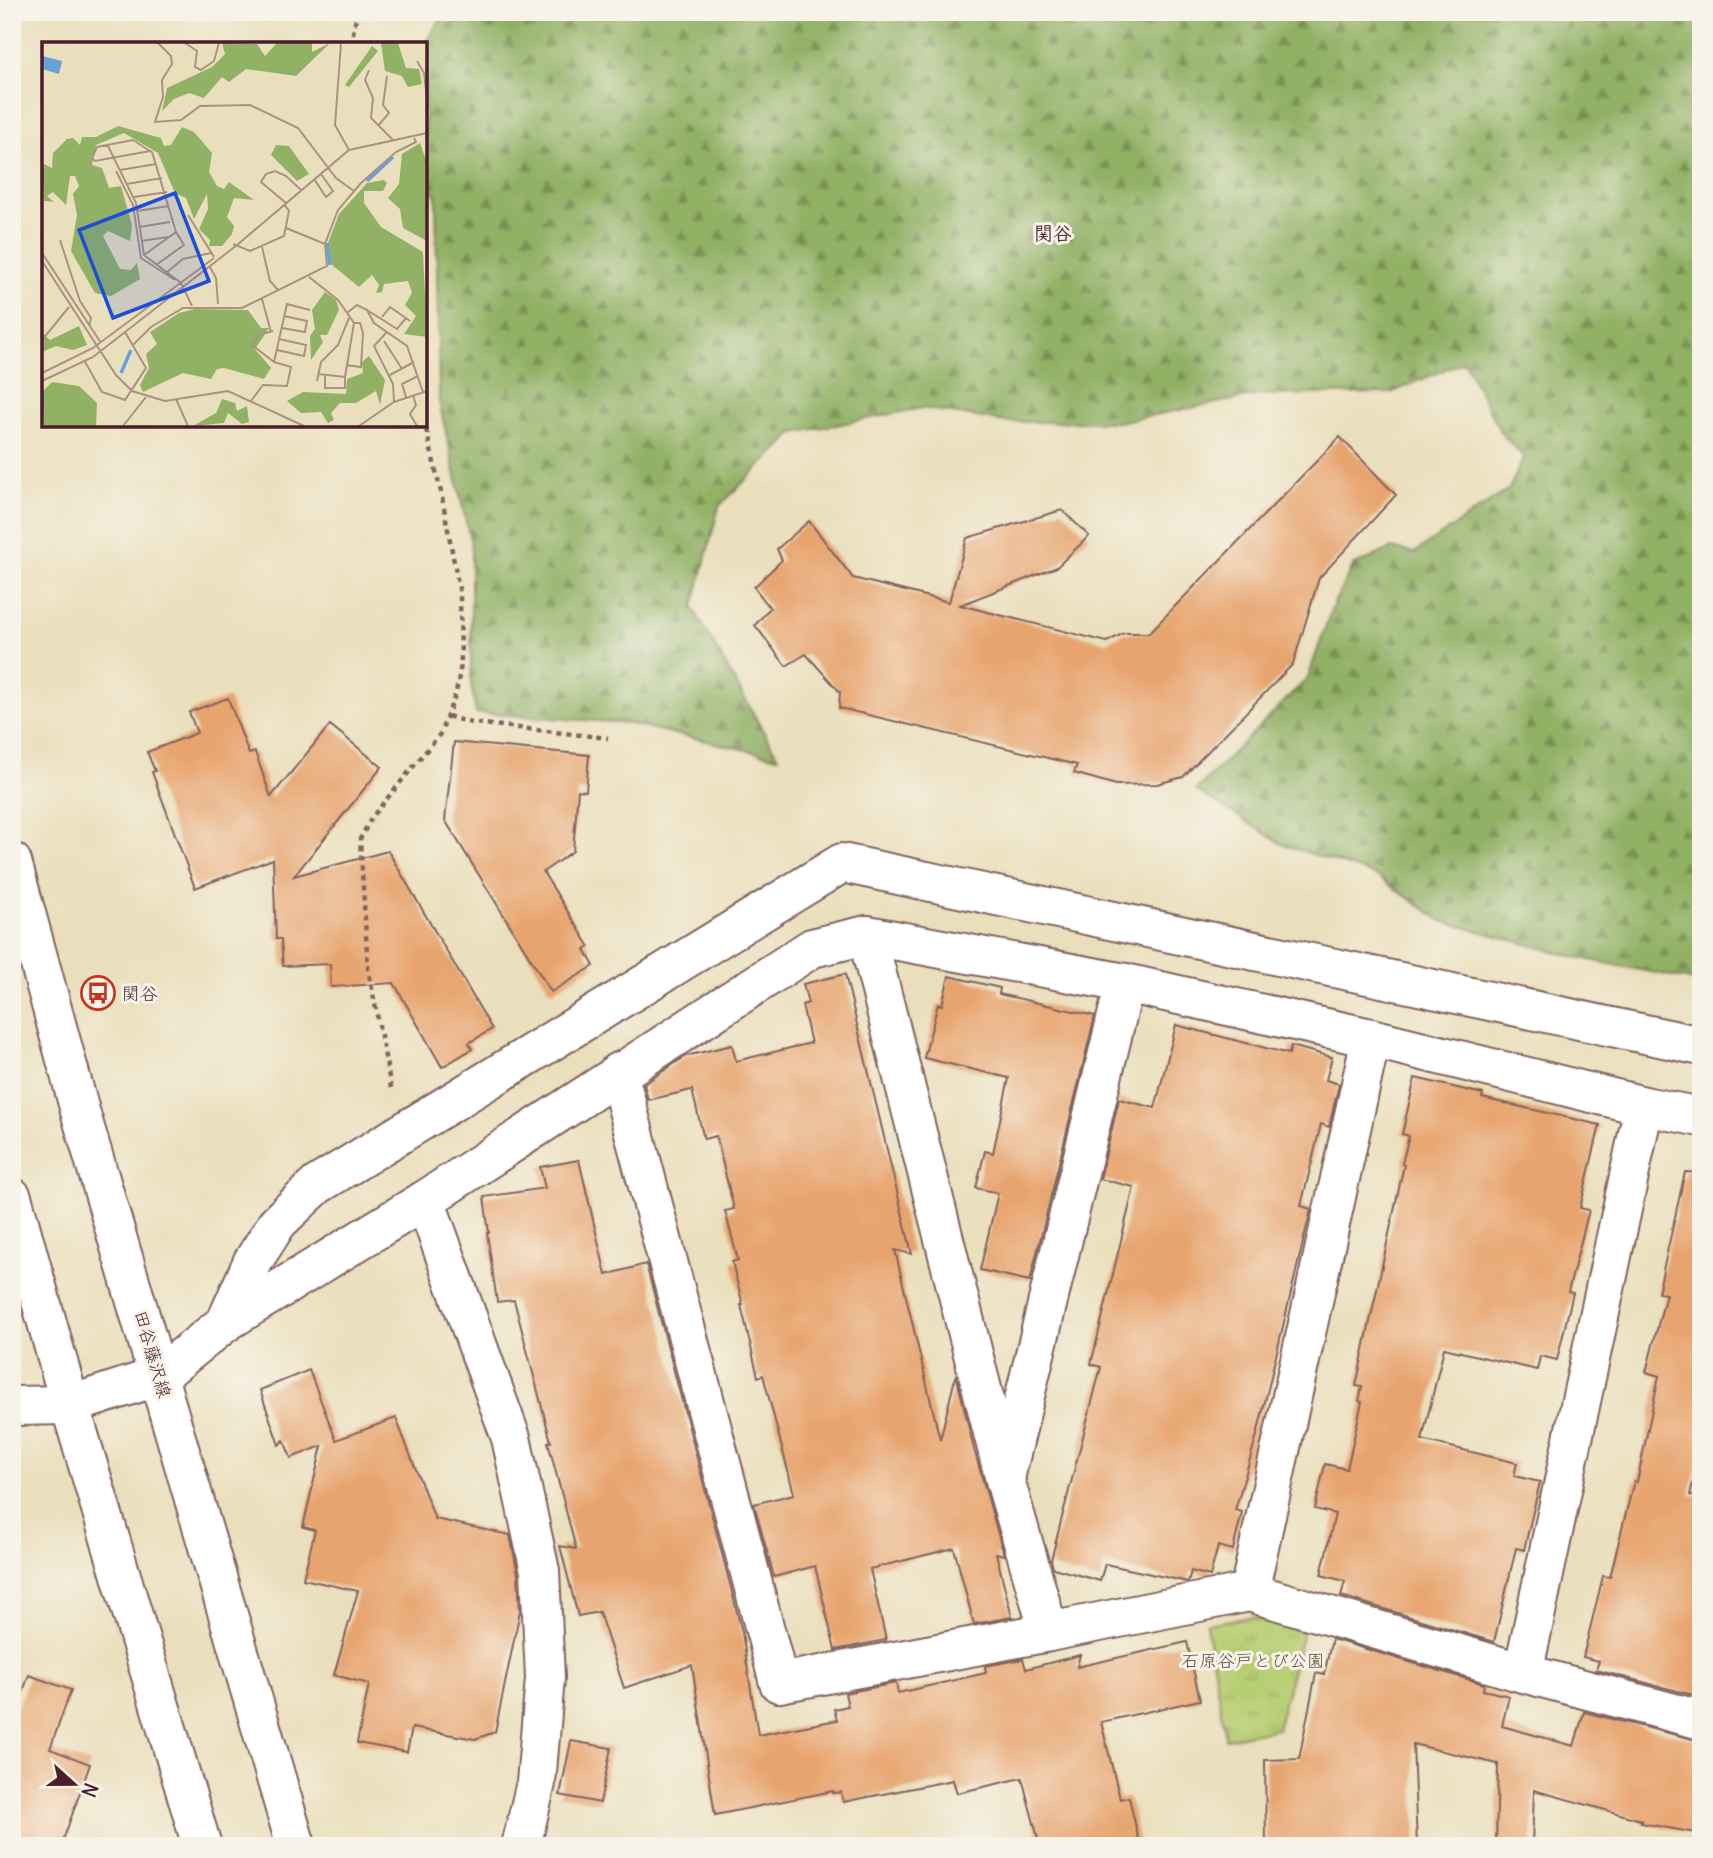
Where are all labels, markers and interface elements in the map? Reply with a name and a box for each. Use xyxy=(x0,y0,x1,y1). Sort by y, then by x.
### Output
inset map xyxy=(42,42,427,427)
district label: 関谷 xyxy=(1034,221,1072,245)
bus stop icon: 関谷 xyxy=(79,974,117,1012)
place label: 関谷 xyxy=(122,982,158,1005)
street label: 田谷藤沢線 xyxy=(130,1308,176,1400)
park label: 石原谷戸とび公園 xyxy=(1181,1649,1325,1672)
north arrow xyxy=(38,1750,108,1820)
text: N xyxy=(76,1780,103,1801)

